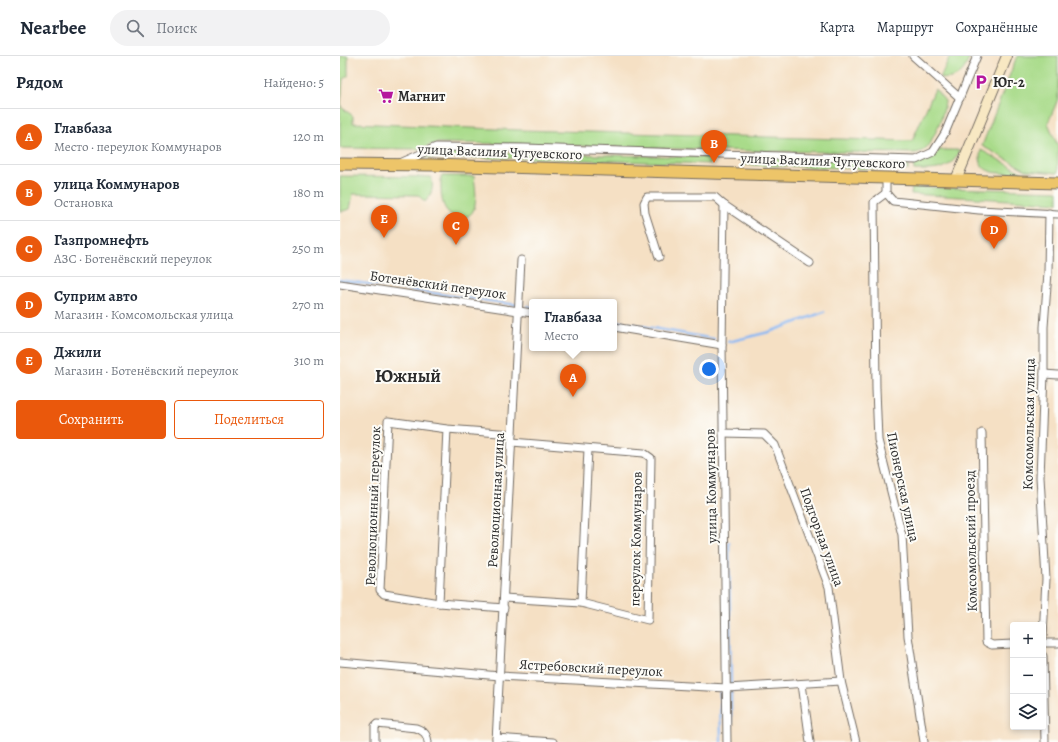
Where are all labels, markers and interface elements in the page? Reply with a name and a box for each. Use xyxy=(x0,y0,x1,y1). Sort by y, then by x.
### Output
search box xyxy=(110,10,390,46)
text: Nearbee xyxy=(20,15,86,41)
icon: search xyxy=(124,17,146,39)
text: Поиск xyxy=(156,18,197,38)
text: Карта xyxy=(820,18,855,37)
text: Маршрут xyxy=(877,18,933,37)
text: Сохранённые xyxy=(955,18,1038,37)
text: Рядом xyxy=(16,71,63,94)
parking icon: Юг-2 xyxy=(972,73,990,91)
place label: Юг-2 xyxy=(993,73,1025,92)
text: Найдено: 5 xyxy=(263,74,324,91)
supermarket icon: Магнит xyxy=(377,87,395,105)
place label: Магнит xyxy=(398,87,446,106)
text: Главбаза xyxy=(54,118,112,138)
text: A xyxy=(25,128,33,145)
text: 120 m xyxy=(293,128,324,145)
pin: B xyxy=(701,130,727,163)
text: Место · переулок Коммунаров xyxy=(54,138,222,155)
street label: улица Василия Чугуевского xyxy=(416,140,583,164)
street label: улица Василия Чугуевского xyxy=(739,149,906,173)
text: улица Коммунаров xyxy=(54,174,180,194)
text: B xyxy=(25,184,33,201)
text: 180 m xyxy=(293,184,324,201)
text: Остановка xyxy=(54,194,113,211)
pin: E xyxy=(371,205,397,238)
pin: C xyxy=(443,212,469,245)
pin: D xyxy=(981,216,1007,249)
text: Газпромнефть xyxy=(54,230,149,250)
text: C xyxy=(25,240,33,257)
text: 250 m xyxy=(292,240,324,257)
text: АЗС · Ботенёвский переулок xyxy=(54,250,212,267)
street label: Ботенёвский переулок xyxy=(369,266,507,304)
text: Суприм авто xyxy=(54,286,138,306)
text: D xyxy=(24,296,34,313)
text: 270 m xyxy=(292,296,324,313)
popup xyxy=(529,299,617,351)
text: Магазин · Комсомольская улица xyxy=(54,306,234,323)
text: Главбаза xyxy=(544,307,602,327)
text: Место xyxy=(544,327,579,344)
text: Джили xyxy=(54,342,101,362)
text: E xyxy=(25,352,33,369)
text: 310 m xyxy=(294,352,324,369)
street label: Комсомольская улица xyxy=(1018,357,1040,490)
your location xyxy=(699,359,719,379)
text: Магазин · Ботенёвский переулок xyxy=(54,362,238,379)
district label: Южный xyxy=(375,364,441,388)
pin: A xyxy=(560,364,586,397)
button: Сохранить xyxy=(16,400,166,439)
button: Поделиться xyxy=(174,400,324,439)
street label: Революционный переулок xyxy=(361,426,385,586)
street label: улица Коммунаров xyxy=(700,428,722,545)
street label: Пионерская улица xyxy=(882,430,924,544)
street label: Революционная улица xyxy=(483,431,509,568)
street label: Комсомольский проезд xyxy=(960,470,982,612)
street label: переулок Коммунаров xyxy=(625,471,647,607)
street label: Подгорная улица xyxy=(795,485,849,590)
map controls xyxy=(1010,622,1046,730)
button: + xyxy=(1010,622,1046,658)
street label: Ястребовский переулок xyxy=(519,655,663,681)
button: − xyxy=(1010,658,1046,694)
button: layers xyxy=(1010,694,1046,730)

